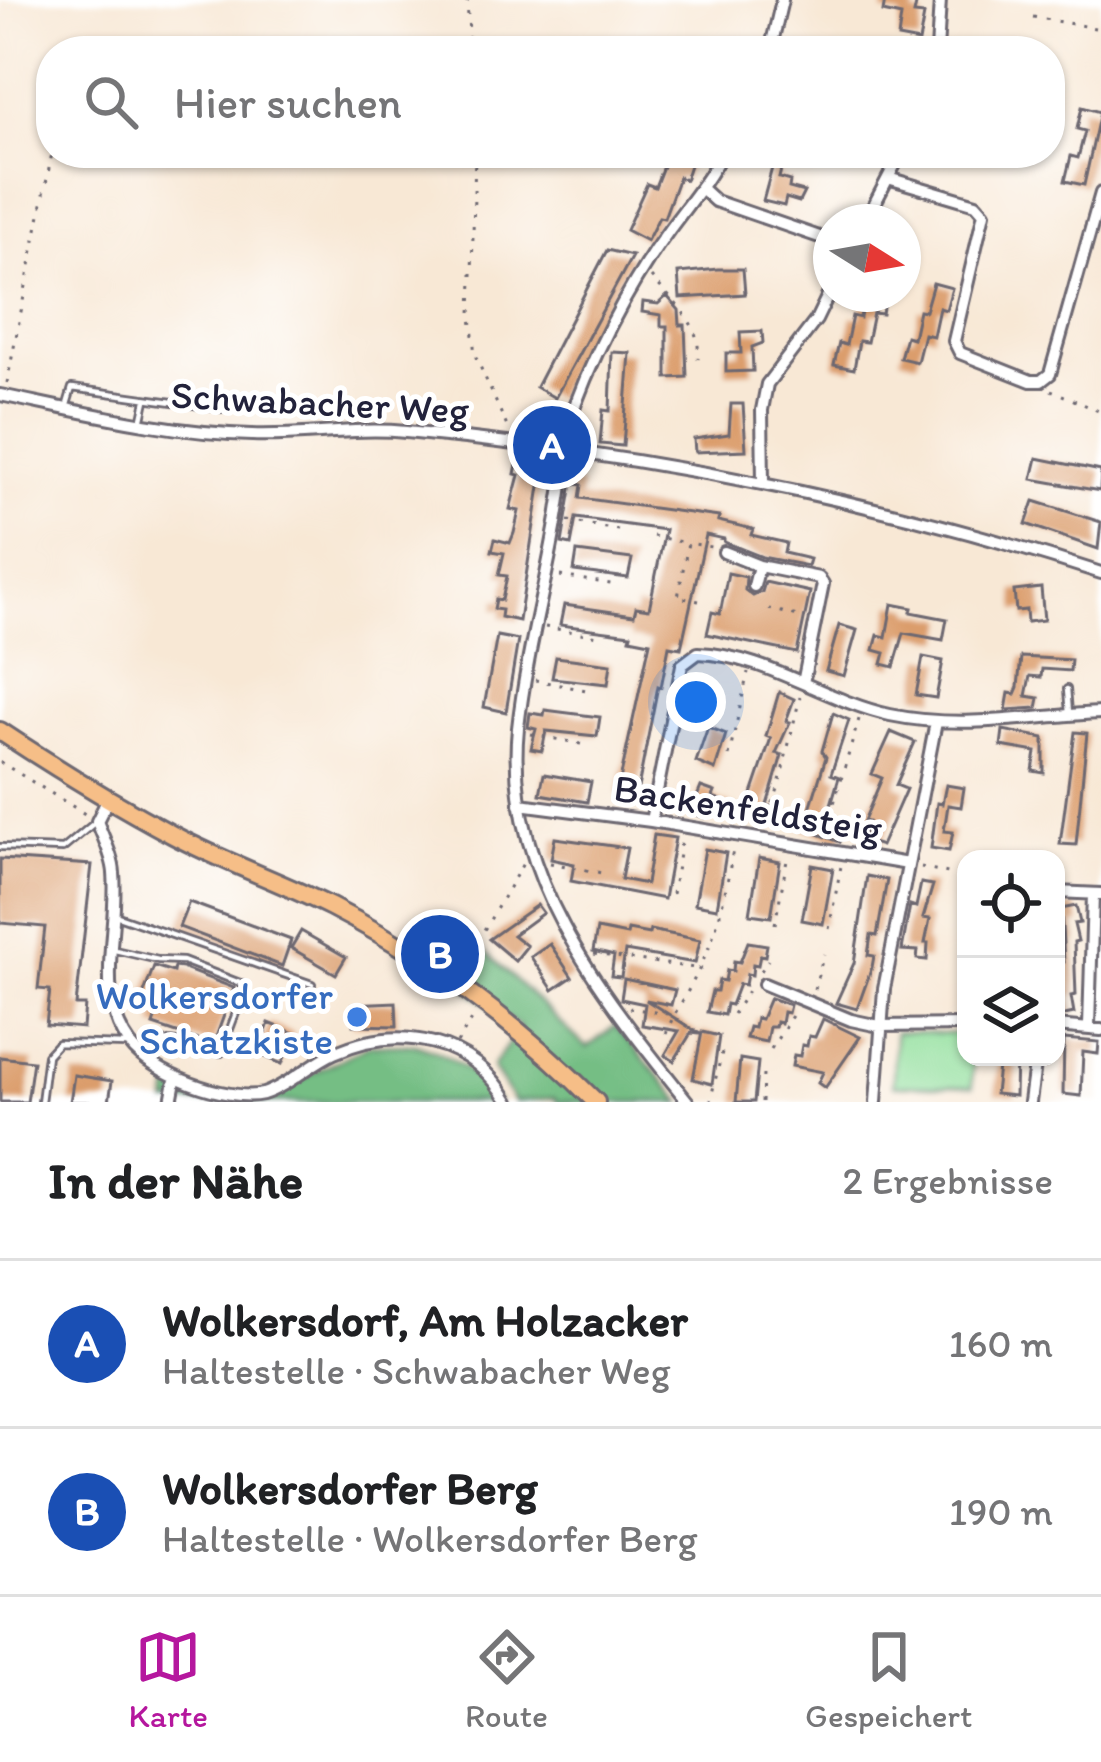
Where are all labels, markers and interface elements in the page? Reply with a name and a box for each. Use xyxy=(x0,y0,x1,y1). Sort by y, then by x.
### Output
search box xyxy=(36,36,1065,168)
icon: search xyxy=(78,69,144,135)
text: Hier suchen xyxy=(174,75,402,129)
north arrow xyxy=(813,204,921,312)
street label: Schwabacher Weg xyxy=(170,371,470,433)
pin: A xyxy=(513,400,591,490)
your location xyxy=(666,672,726,732)
street label: Backenfeldsteig xyxy=(611,764,885,852)
map controls xyxy=(957,850,1065,1066)
button: locate xyxy=(957,850,1065,958)
pin: B xyxy=(401,909,479,999)
button: layers xyxy=(957,958,1065,1066)
place label: Wolkersdorfer Schatzkiste xyxy=(95,972,333,1064)
marker: Wolkersdorfer Schatzkiste xyxy=(344,1004,370,1030)
text: In der Nähe xyxy=(48,1150,303,1211)
text: 2 Ergebnisse xyxy=(842,1157,1053,1204)
text: Wolkersdorf, Am Holzacker xyxy=(162,1293,688,1347)
text: A xyxy=(75,1320,99,1367)
text: 160 m xyxy=(949,1320,1053,1367)
text: Haltestelle · Schwabacher Weg xyxy=(162,1347,671,1394)
text: Wolkersdorfer Berg xyxy=(162,1461,538,1515)
text: B xyxy=(74,1488,100,1535)
text: 190 m xyxy=(949,1488,1053,1535)
text: Haltestelle · Wolkersdorfer Berg xyxy=(162,1515,698,1562)
tab: Karte xyxy=(129,1624,208,1735)
tab: Route xyxy=(465,1624,548,1735)
tab: Gespeichert xyxy=(805,1624,972,1735)

